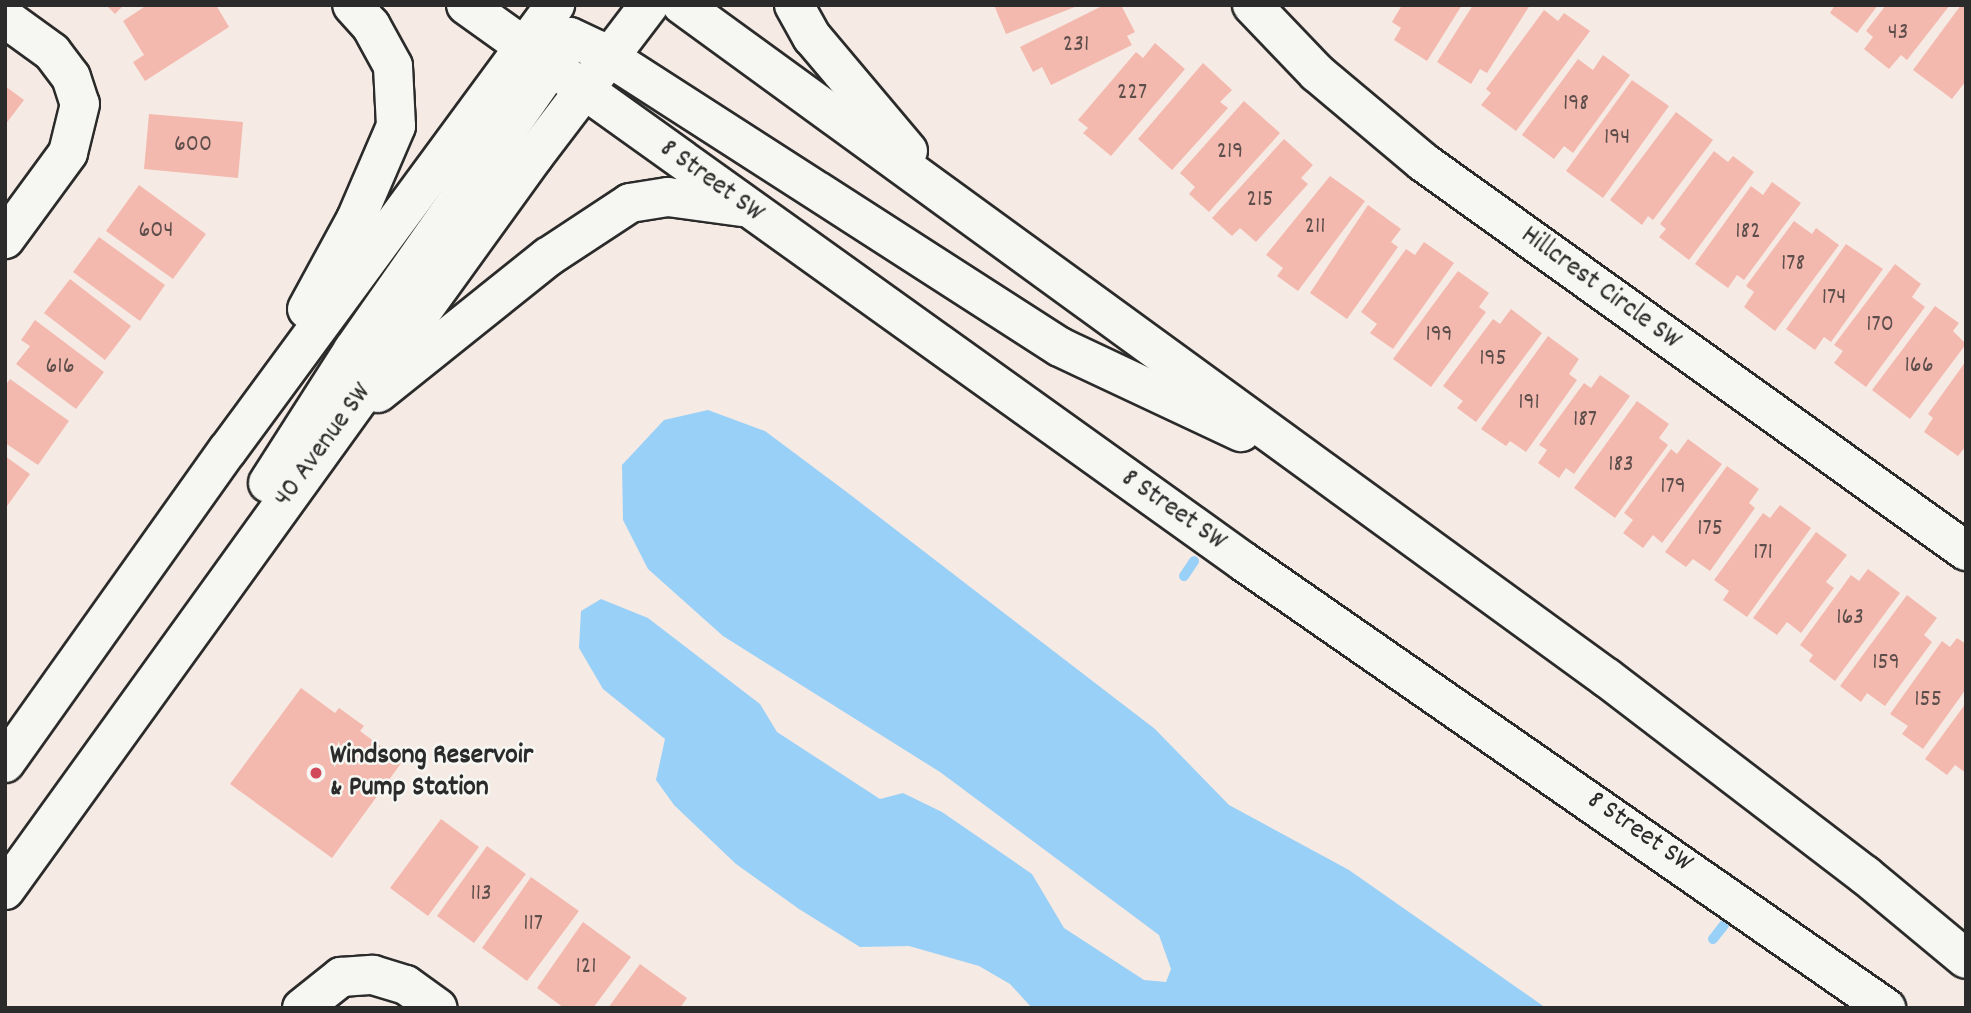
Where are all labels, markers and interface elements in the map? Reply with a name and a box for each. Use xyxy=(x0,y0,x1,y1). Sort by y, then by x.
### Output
house number: 43 xyxy=(1888,20,1908,48)
house number: 231 xyxy=(1063,32,1089,60)
house number: 227 xyxy=(1117,80,1147,108)
house number: 198 xyxy=(1563,91,1589,119)
house number: 194 xyxy=(1604,125,1630,153)
house number: 600 xyxy=(174,132,212,160)
street label: 8 Street SW xyxy=(652,133,770,231)
house number: 219 xyxy=(1217,139,1243,167)
house number: 215 xyxy=(1247,187,1273,215)
house number: 211 xyxy=(1305,214,1325,242)
house number: 604 xyxy=(139,218,173,246)
house number: 182 xyxy=(1735,219,1761,247)
street label: Hillcrest Circle SW xyxy=(1513,220,1687,358)
house number: 178 xyxy=(1781,251,1805,279)
house number: 174 xyxy=(1822,285,1846,313)
house number: 170 xyxy=(1866,312,1894,340)
house number: 199 xyxy=(1425,322,1453,350)
house number: 195 xyxy=(1479,346,1507,374)
house number: 166 xyxy=(1905,353,1933,381)
house number: 616 xyxy=(46,354,74,382)
street label: 40 Avenue SW xyxy=(268,378,380,514)
house number: 191 xyxy=(1518,390,1540,418)
house number: 187 xyxy=(1573,407,1597,435)
house number: 183 xyxy=(1608,452,1634,480)
street label: 8 Street SW xyxy=(1114,463,1232,559)
house number: 179 xyxy=(1660,474,1686,502)
house number: 175 xyxy=(1697,516,1723,544)
house number: 171 xyxy=(1753,540,1773,568)
house number: 163 xyxy=(1836,605,1864,633)
house number: 159 xyxy=(1872,650,1900,678)
house number: 155 xyxy=(1914,687,1942,715)
place label: Windsong Reservoir & Pump Station xyxy=(330,740,533,806)
marker: Windsong Reservoir & Pump Station xyxy=(308,765,324,781)
street label: 8 Street SW xyxy=(1580,785,1698,881)
house number: 113 xyxy=(470,881,492,909)
house number: 117 xyxy=(523,911,543,939)
house number: 121 xyxy=(576,954,596,982)

